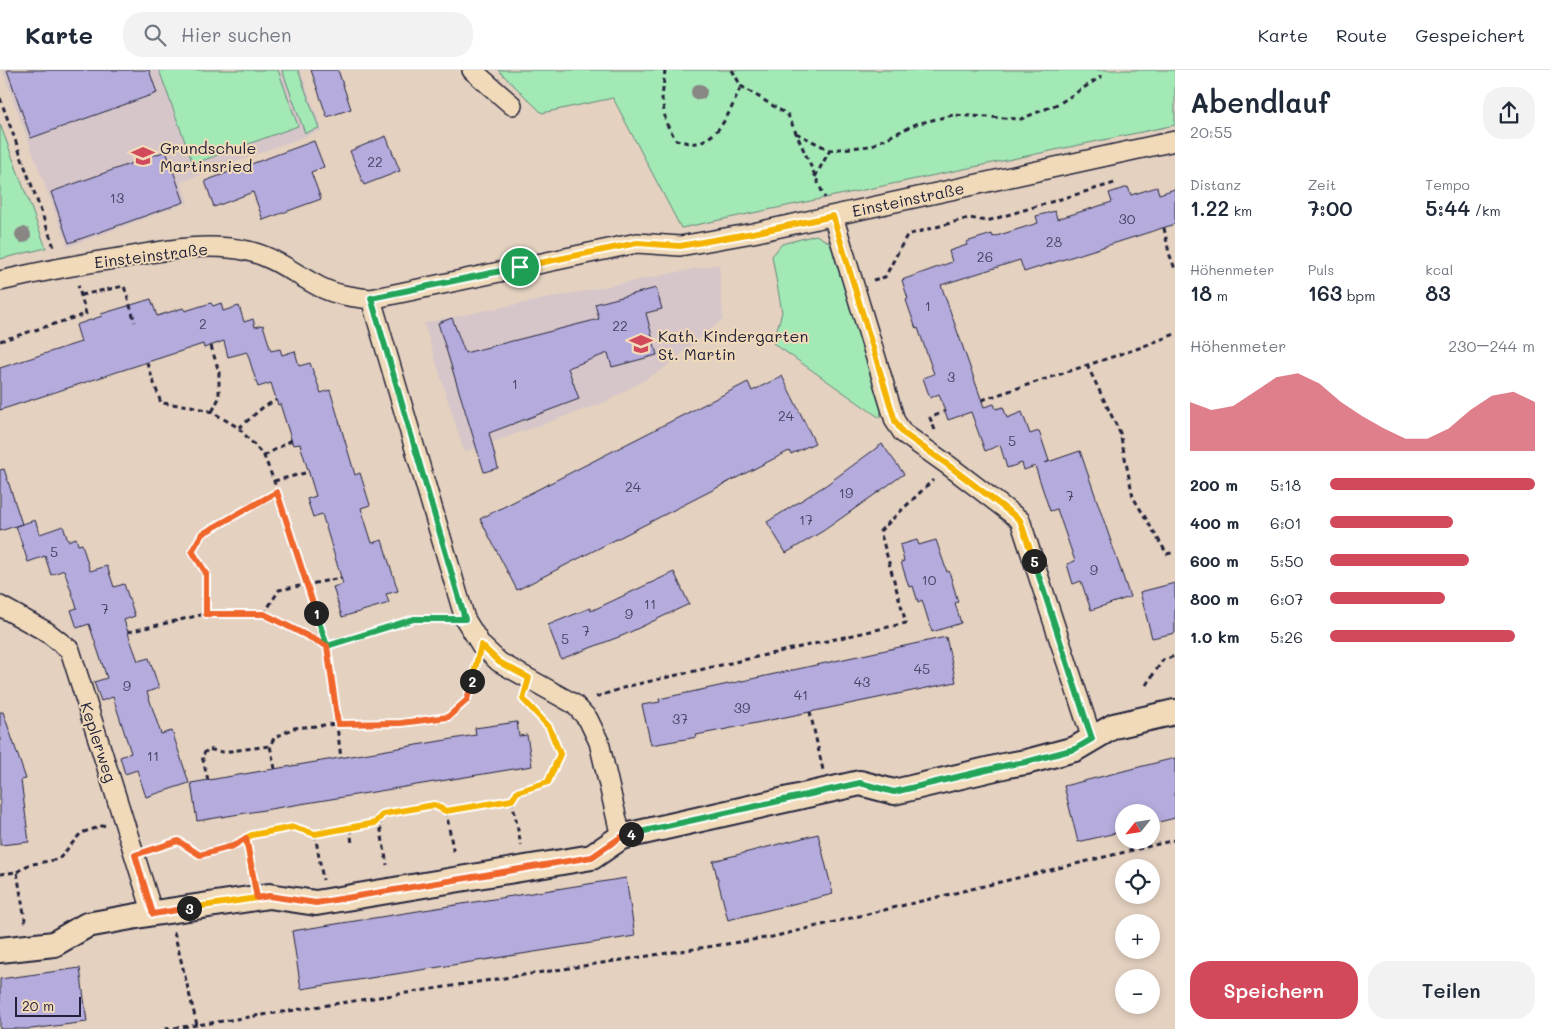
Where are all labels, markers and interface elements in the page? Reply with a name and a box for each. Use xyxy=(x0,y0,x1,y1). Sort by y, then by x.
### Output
search box xyxy=(123,12,473,57)
text: Karte xyxy=(25,19,93,50)
icon: search xyxy=(141,21,169,49)
text: Hier suchen xyxy=(181,22,292,47)
text: Karte xyxy=(1258,23,1308,47)
text: Route xyxy=(1336,23,1387,47)
text: Gespeichert xyxy=(1415,23,1525,47)
text: Abendlauf xyxy=(1190,84,1330,120)
button: share xyxy=(1483,87,1535,139)
text: 20:55 xyxy=(1190,121,1232,142)
place label: Grundschule Martinsried xyxy=(160,137,257,176)
school or university icon: Grundschule Martinsried xyxy=(130,143,156,169)
house number: 22 xyxy=(367,152,383,171)
text: Distanz xyxy=(1190,175,1241,194)
text: Zeit xyxy=(1308,175,1336,194)
text: Tempo xyxy=(1425,175,1470,194)
street label: Einsteinstraße xyxy=(850,177,966,221)
house number: 13 xyxy=(110,188,124,207)
text: 1.22 xyxy=(1190,194,1229,221)
text: 7:00 xyxy=(1308,194,1353,221)
text: 5:44 xyxy=(1425,194,1470,221)
text: km xyxy=(1229,201,1252,220)
text: /km xyxy=(1470,201,1501,220)
house number: 30 xyxy=(1119,209,1136,228)
house number: 28 xyxy=(1046,232,1062,251)
street label: Einsteinstraße xyxy=(93,238,209,272)
pin xyxy=(499,246,541,288)
house number: 26 xyxy=(977,247,993,266)
icon: arrive xyxy=(506,253,534,281)
text: Höhenmeter xyxy=(1190,260,1274,279)
text: Puls xyxy=(1308,260,1334,279)
text: kcal xyxy=(1425,260,1453,279)
text: 18 xyxy=(1190,279,1212,306)
text: 163 xyxy=(1308,279,1342,306)
text: 83 xyxy=(1425,279,1451,306)
text: m xyxy=(1212,286,1228,305)
text: bpm xyxy=(1342,286,1375,305)
house number: 1 xyxy=(925,296,931,315)
house number: 2 xyxy=(199,314,207,333)
house number: 22 xyxy=(612,316,628,335)
place label: Kath. Kindergarten St. Martin xyxy=(658,325,808,364)
school or university icon: Kath. Kindergarten St. Martin xyxy=(628,331,654,357)
text: Höhenmeter xyxy=(1190,335,1286,356)
text: 230–244 m xyxy=(1448,335,1535,356)
house number: 3 xyxy=(947,367,955,386)
house number: 1 xyxy=(512,374,518,393)
house number: 24 xyxy=(778,406,795,425)
house number: 5 xyxy=(1008,431,1016,450)
text: 200 m xyxy=(1190,474,1238,495)
text: 5:18 xyxy=(1270,474,1301,495)
house number: 24 xyxy=(625,477,642,496)
house number: 19 xyxy=(839,483,853,502)
house number: 7 xyxy=(1066,486,1074,505)
house number: 17 xyxy=(799,510,813,529)
text: 400 m xyxy=(1190,512,1239,533)
text: 6:01 xyxy=(1270,512,1302,533)
house number: 5 xyxy=(50,542,58,561)
pin: 5 xyxy=(1022,548,1046,574)
text: 600 m xyxy=(1190,550,1239,571)
text: 5:50 xyxy=(1270,550,1304,571)
text: 5 xyxy=(1030,552,1039,571)
house number: 9 xyxy=(1090,560,1098,579)
house number: 10 xyxy=(922,570,937,589)
text: 800 m xyxy=(1190,588,1239,609)
text: 6:07 xyxy=(1270,588,1303,609)
house number: 11 xyxy=(644,594,656,613)
house number: 7 xyxy=(101,599,109,618)
pin: 1 xyxy=(304,600,328,626)
text: 1 xyxy=(313,604,320,623)
house number: 9 xyxy=(625,604,633,623)
house number: 7 xyxy=(582,621,590,640)
text: 1.0 km xyxy=(1190,626,1239,647)
text: 5:26 xyxy=(1270,626,1303,647)
house number: 5 xyxy=(561,629,569,648)
house number: 45 xyxy=(914,659,930,678)
pin: 2 xyxy=(460,668,484,694)
text: 2 xyxy=(469,672,476,691)
house number: 43 xyxy=(854,672,870,691)
house number: 9 xyxy=(123,676,131,695)
house number: 41 xyxy=(794,685,808,704)
house number: 39 xyxy=(734,698,750,717)
street label: Keplerweg xyxy=(76,699,122,785)
house number: 37 xyxy=(672,709,688,728)
house number: 11 xyxy=(147,746,159,765)
north arrow xyxy=(1115,804,1160,849)
map controls xyxy=(1115,804,1160,1014)
pin: 4 xyxy=(618,822,644,846)
text: 4 xyxy=(627,825,636,844)
button: locate xyxy=(1115,859,1160,904)
pin: 3 xyxy=(176,896,202,920)
text: 3 xyxy=(185,899,194,918)
button: + xyxy=(1115,914,1160,959)
button: Speichern xyxy=(1190,961,1358,1019)
button: Teilen xyxy=(1368,961,1535,1019)
button: − xyxy=(1115,969,1160,1014)
scale bar xyxy=(15,994,81,1017)
text: 20 m xyxy=(22,996,54,1015)

